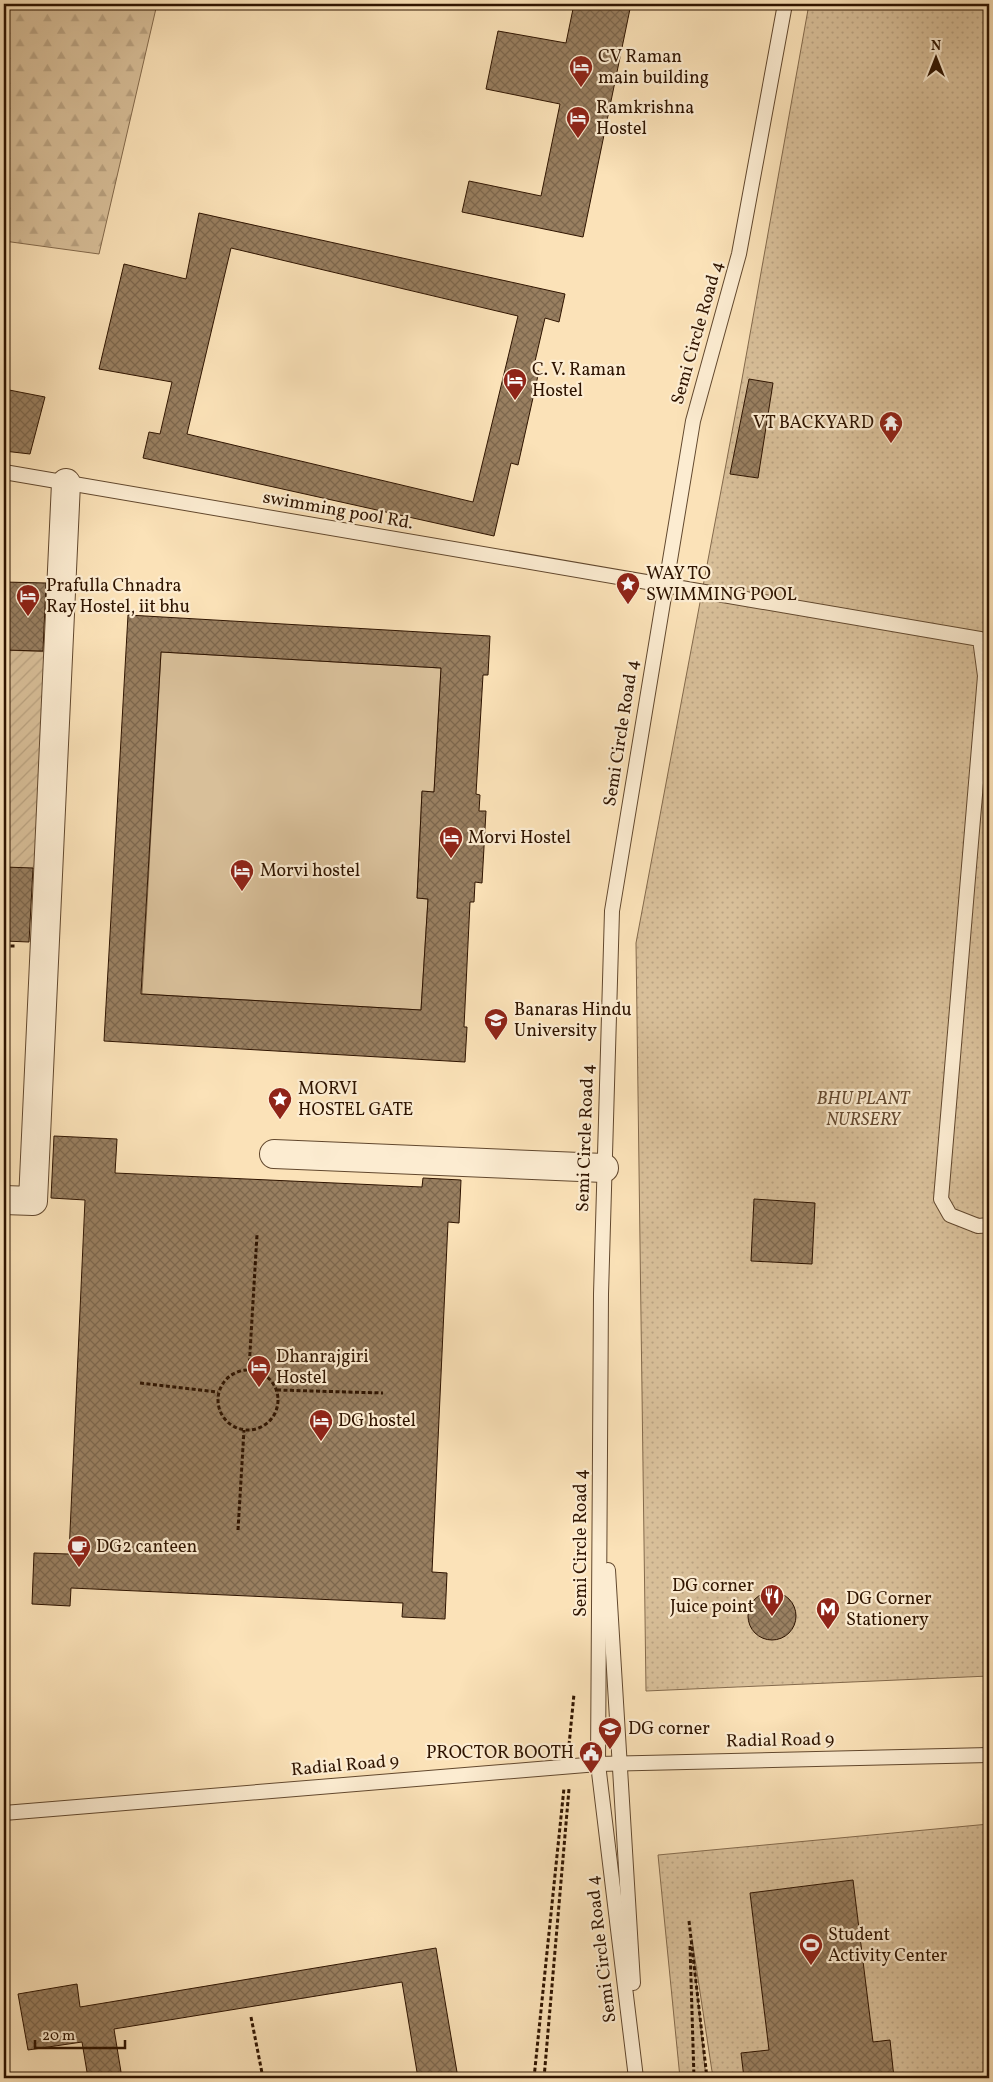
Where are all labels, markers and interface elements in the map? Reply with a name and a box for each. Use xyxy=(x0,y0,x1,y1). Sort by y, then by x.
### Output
north arrow xyxy=(910,32,960,82)
text: N xyxy=(931,37,941,56)
place label: CV Raman main building xyxy=(598,45,709,91)
hotel icon: CV Raman main building xyxy=(568,54,594,88)
place label: Ramkrishna Hostel xyxy=(596,96,694,142)
hotel icon: Ramkrishna Hostel xyxy=(565,105,591,139)
street label: Semi Circle Road 4 xyxy=(666,258,730,408)
place label: C. V. Raman Hostel xyxy=(532,358,626,404)
hotel icon: C. V. Raman Hostel xyxy=(502,367,528,401)
temple icon: VT BACKYARD xyxy=(878,410,904,444)
place label: VT BACKYARD xyxy=(753,411,874,436)
street label: swimming pool Rd. xyxy=(261,485,415,537)
place label: WAY TO SWIMMING POOL xyxy=(646,562,797,608)
place icon: WAY TO SWIMMING POOL xyxy=(615,571,641,605)
place label: Prafulla Chnadra Ray Hostel, iit bhu xyxy=(46,574,190,620)
hotel icon: Prafulla Chnadra Ray Hostel, iit bhu xyxy=(15,583,41,617)
street label: Semi Circle Road 4 xyxy=(598,658,646,808)
hotel icon: Morvi Hostel xyxy=(438,825,464,859)
place label: Morvi Hostel xyxy=(468,826,571,851)
hotel icon: Morvi hostel xyxy=(229,858,255,892)
place label: Morvi hostel xyxy=(260,859,360,884)
place label: Banaras Hindu University xyxy=(514,998,632,1044)
school or university icon: Banaras Hindu University xyxy=(483,1007,509,1041)
street label: Semi Circle Road 4 xyxy=(571,1063,601,1213)
place label: MORVI HOSTEL GATE xyxy=(298,1077,414,1123)
place icon: MORVI HOSTEL GATE xyxy=(267,1086,293,1120)
park label: BHU PLANT NURSERY xyxy=(817,1087,911,1133)
place label: Dhanrajgiri Hostel xyxy=(276,1345,369,1391)
hotel icon: Dhanrajgiri Hostel xyxy=(246,1354,272,1388)
hotel icon: DG hostel xyxy=(308,1408,334,1442)
place label: DG hostel xyxy=(338,1409,416,1434)
street label: Semi Circle Road 4 xyxy=(569,1469,594,1617)
cafe icon: DG2 canteen xyxy=(66,1534,92,1568)
place label: DG2 canteen xyxy=(96,1535,198,1560)
place label: DG corner Juice point xyxy=(670,1574,754,1620)
restaurant icon: DG corner Juice point xyxy=(759,1583,785,1617)
place label: DG Corner Stationery xyxy=(846,1587,932,1633)
metro station icon: DG Corner Stationery xyxy=(815,1596,841,1630)
school or university icon: DG corner xyxy=(597,1716,623,1750)
place label: DG corner xyxy=(628,1717,710,1742)
street label: Radial Road 9 xyxy=(726,1728,834,1754)
public building icon: PROCTOR BOOTH xyxy=(578,1740,604,1774)
place label: PROCTOR BOOTH xyxy=(426,1741,574,1766)
street label: Radial Road 9 xyxy=(290,1749,400,1783)
street label: Semi Circle Road 4 xyxy=(581,1874,623,2024)
place label: Student Activity Center xyxy=(828,1923,948,1969)
sports icon: Student Activity Center xyxy=(798,1932,824,1966)
scale bar xyxy=(35,2017,125,2049)
text: 20 m xyxy=(42,2026,75,2047)

